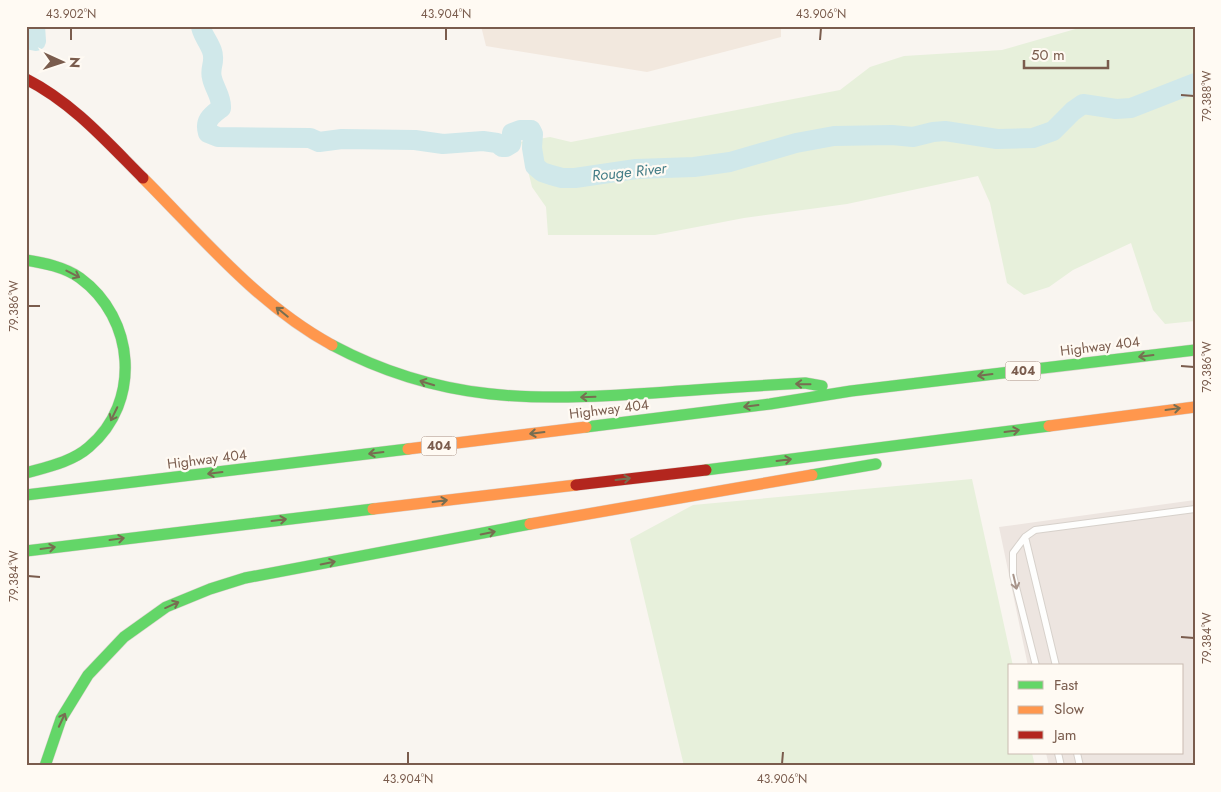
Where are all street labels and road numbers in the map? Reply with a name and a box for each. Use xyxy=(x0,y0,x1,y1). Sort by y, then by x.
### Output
street label: Highway 404 xyxy=(1059,331,1141,361)
road number: 404 xyxy=(1006,362,1040,381)
street label: Highway 404 xyxy=(568,394,650,424)
road number: 404 xyxy=(422,436,456,456)
street label: Highway 404 xyxy=(166,444,248,474)

